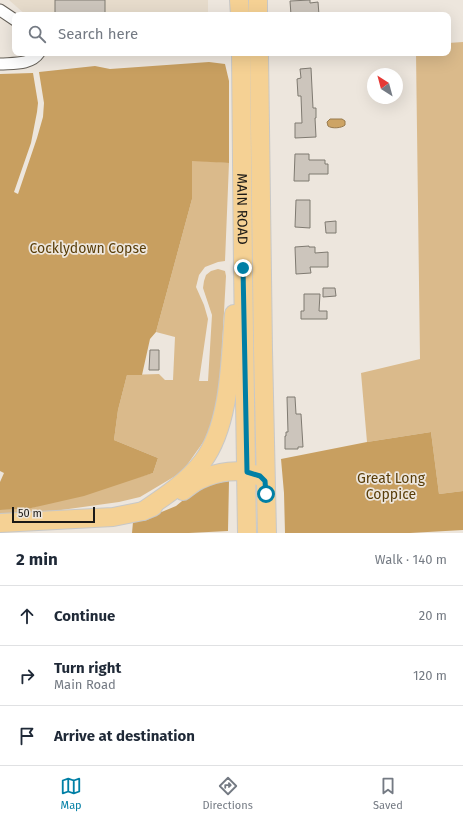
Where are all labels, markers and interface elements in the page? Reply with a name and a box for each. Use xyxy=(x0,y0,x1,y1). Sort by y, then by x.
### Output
search box xyxy=(12,12,451,56)
icon: search xyxy=(26,23,48,45)
text: Search here xyxy=(58,25,138,43)
north arrow xyxy=(367,68,403,104)
street label: MAIN ROAD xyxy=(233,173,251,245)
park label: Cocklydown Copse xyxy=(29,240,147,257)
route end xyxy=(234,259,252,277)
park label: Great Long Coppice xyxy=(357,470,426,503)
route start xyxy=(257,485,275,503)
scale bar xyxy=(12,505,95,524)
text: 50 m xyxy=(18,507,42,520)
text: 2 min xyxy=(16,549,58,570)
text: Walk · 140 m xyxy=(375,552,447,567)
icon: ahead xyxy=(16,605,38,627)
text: Continue xyxy=(54,607,115,625)
text: 20 m xyxy=(419,608,447,623)
text: Turn right xyxy=(54,659,121,677)
icon: right xyxy=(16,665,38,687)
text: 120 m xyxy=(413,668,447,683)
text: Main Road xyxy=(54,677,116,692)
icon: arrive xyxy=(16,725,38,747)
text: Arrive at destination xyxy=(54,727,195,745)
tab: Map xyxy=(60,775,82,812)
tab: Directions xyxy=(202,775,253,812)
tab: Saved xyxy=(373,775,403,812)

